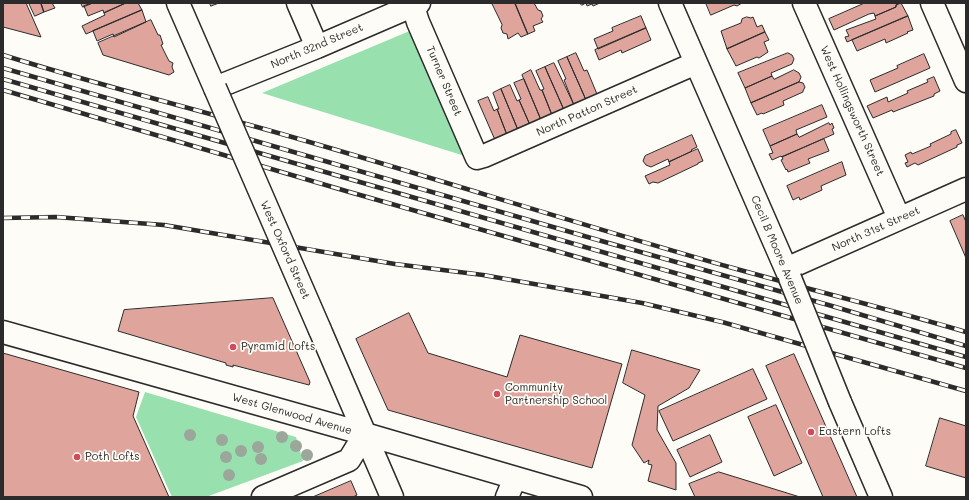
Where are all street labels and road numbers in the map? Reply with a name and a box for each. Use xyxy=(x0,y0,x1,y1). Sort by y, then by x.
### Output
street label: North 32nd Street xyxy=(269,21,365,71)
street label: Turner Street xyxy=(423,44,465,118)
street label: West Hollingsworth Street xyxy=(817,44,887,178)
street label: North Patton Street xyxy=(534,83,640,139)
street label: Cecil B Moore Avenue xyxy=(748,194,806,306)
street label: West Oxford Street xyxy=(257,199,313,301)
street label: North 31st Street xyxy=(830,204,922,254)
street label: West Glenwood Avenue xyxy=(231,391,353,437)

